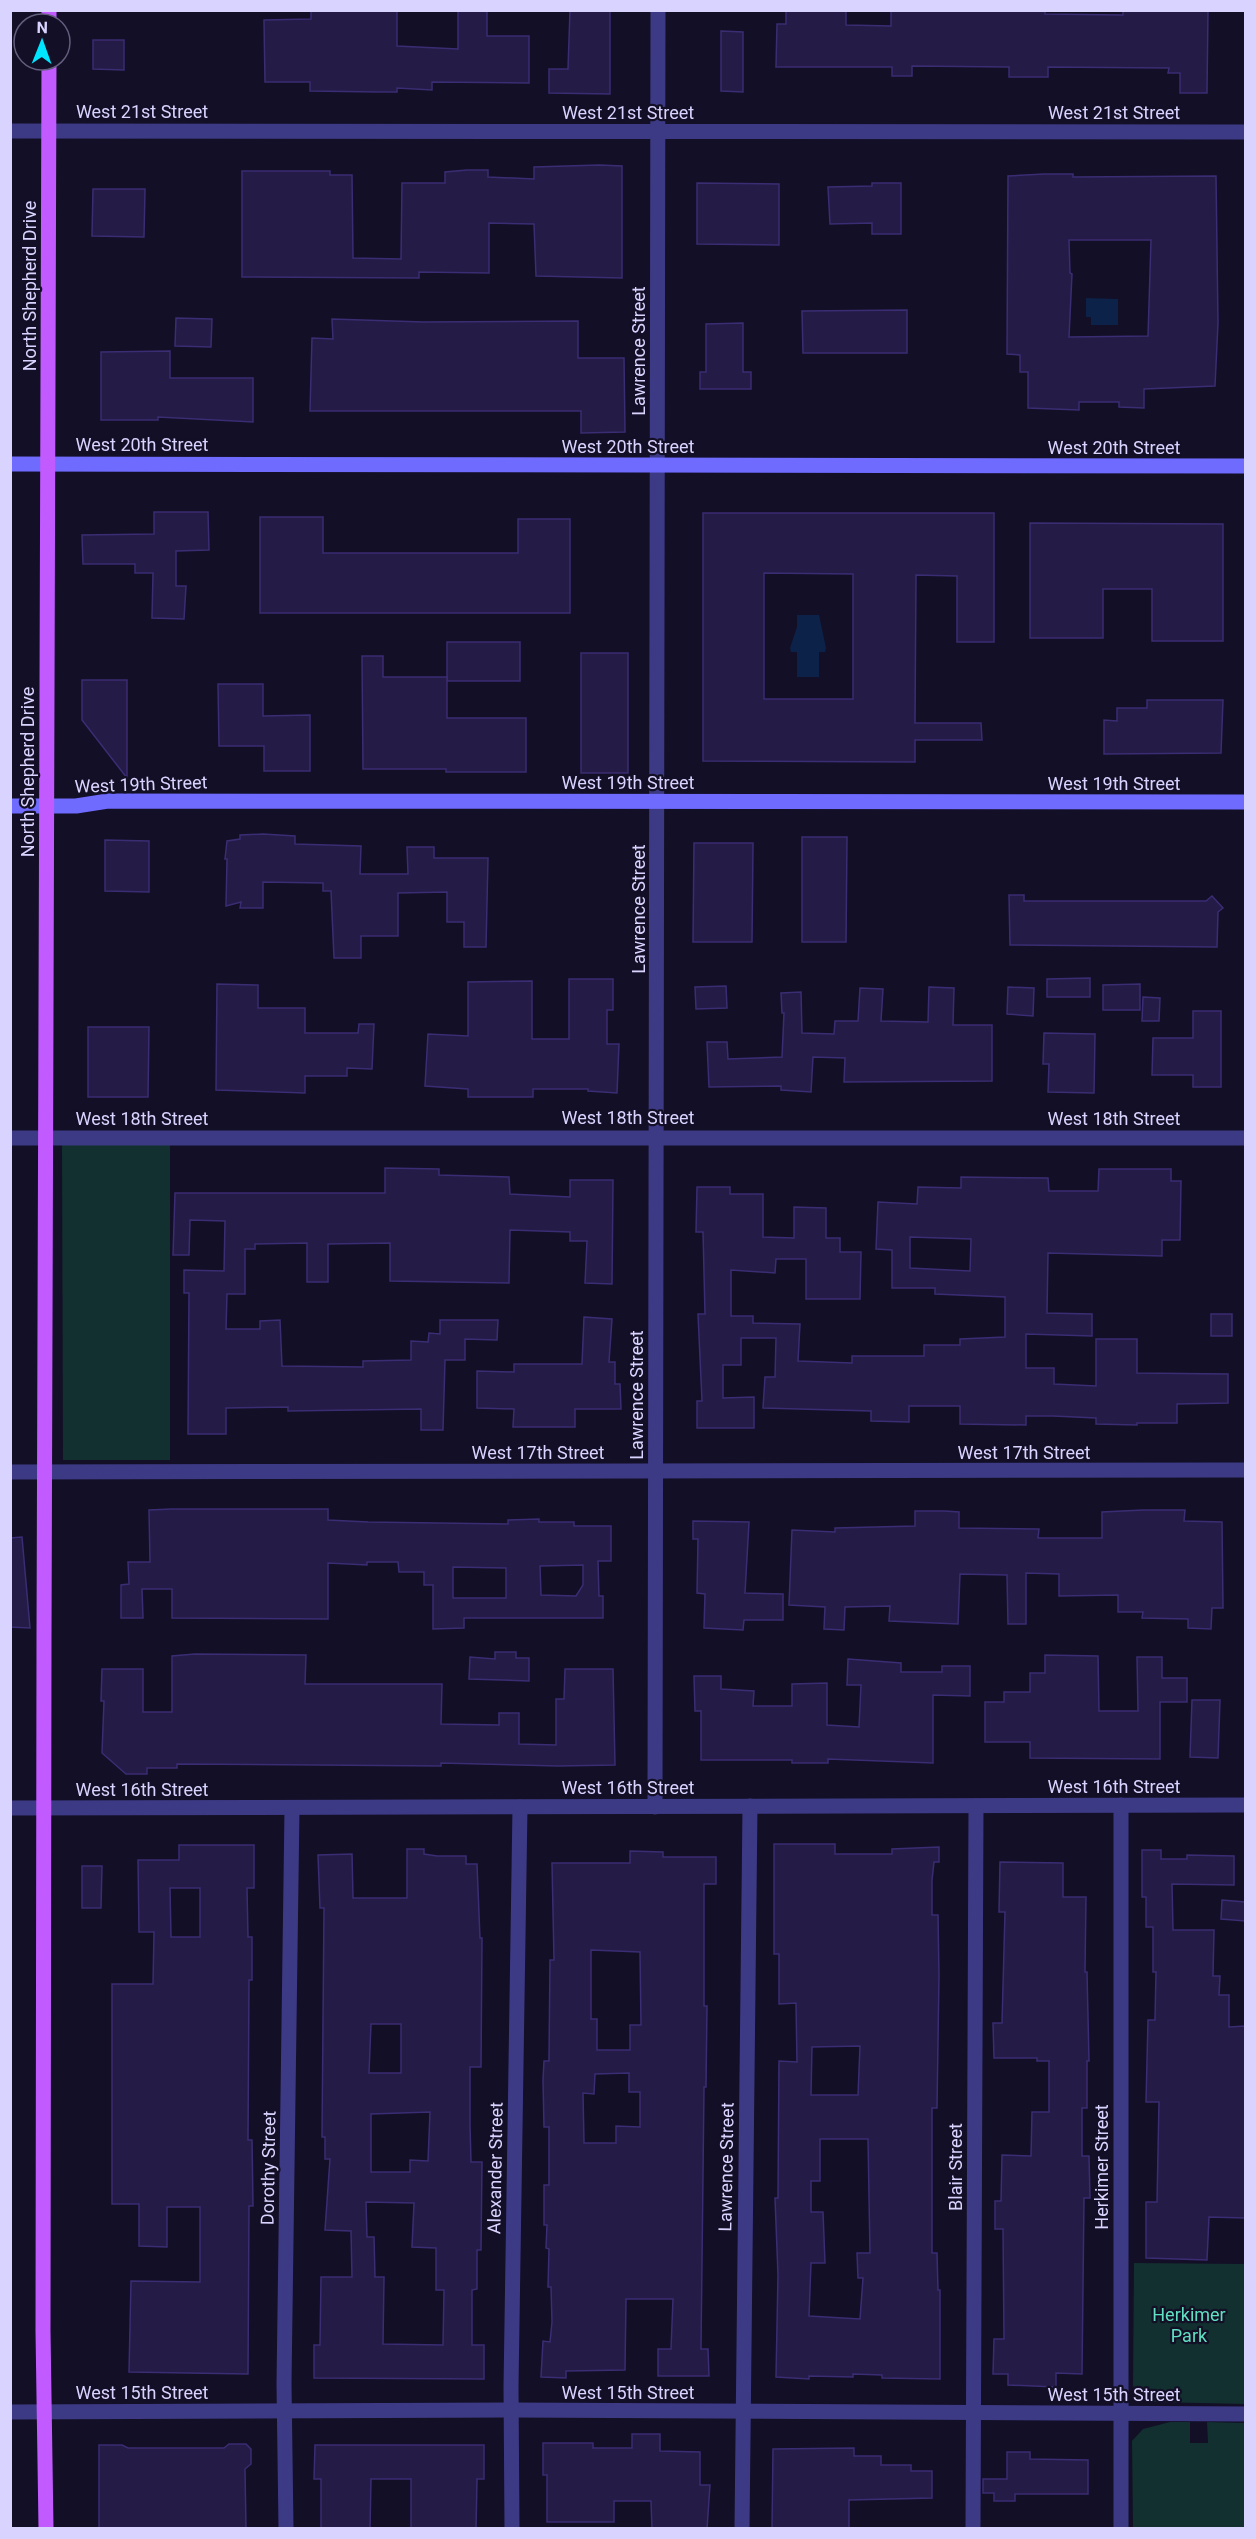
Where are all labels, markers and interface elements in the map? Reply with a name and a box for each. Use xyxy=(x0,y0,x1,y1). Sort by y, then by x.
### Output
north arrow xyxy=(12,12,72,72)
text: N xyxy=(36,18,48,37)
street label: West 21st Street xyxy=(76,101,208,122)
street label: West 21st Street xyxy=(562,102,694,123)
street label: West 21st Street xyxy=(1048,102,1180,123)
street label: North Shepherd Drive xyxy=(19,201,40,371)
street label: Lawrence Street xyxy=(628,286,649,416)
street label: West 20th Street xyxy=(76,434,209,455)
street label: West 20th Street xyxy=(562,436,695,457)
street label: West 20th Street xyxy=(1048,437,1181,458)
street label: North Shepherd Drive xyxy=(17,687,38,857)
street label: West 19th Street xyxy=(74,771,208,797)
street label: West 19th Street xyxy=(562,772,695,793)
street label: West 19th Street xyxy=(1048,773,1181,794)
street label: Lawrence Street xyxy=(628,844,649,974)
street label: West 18th Street xyxy=(562,1107,695,1128)
street label: West 18th Street xyxy=(76,1108,209,1129)
street label: West 18th Street xyxy=(1048,1108,1181,1129)
street label: Lawrence Street xyxy=(626,1330,647,1460)
street label: West 17th Street xyxy=(472,1442,605,1463)
street label: West 17th Street xyxy=(958,1442,1091,1463)
street label: West 16th Street xyxy=(1048,1776,1181,1797)
street label: West 16th Street xyxy=(562,1777,695,1798)
street label: West 16th Street xyxy=(76,1779,209,1800)
street label: Alexander Street xyxy=(483,2102,507,2234)
street label: Lawrence Street xyxy=(714,2102,738,2232)
street label: Herkimer Street xyxy=(1091,2104,1112,2230)
street label: Dorothy Street xyxy=(257,2110,279,2225)
street label: Blair Street xyxy=(945,2123,966,2211)
park label: Herkimer Park xyxy=(1152,2304,1226,2346)
street label: West 15th Street xyxy=(76,2382,209,2403)
street label: West 15th Street xyxy=(562,2382,695,2403)
street label: West 15th Street xyxy=(1048,2384,1181,2405)

